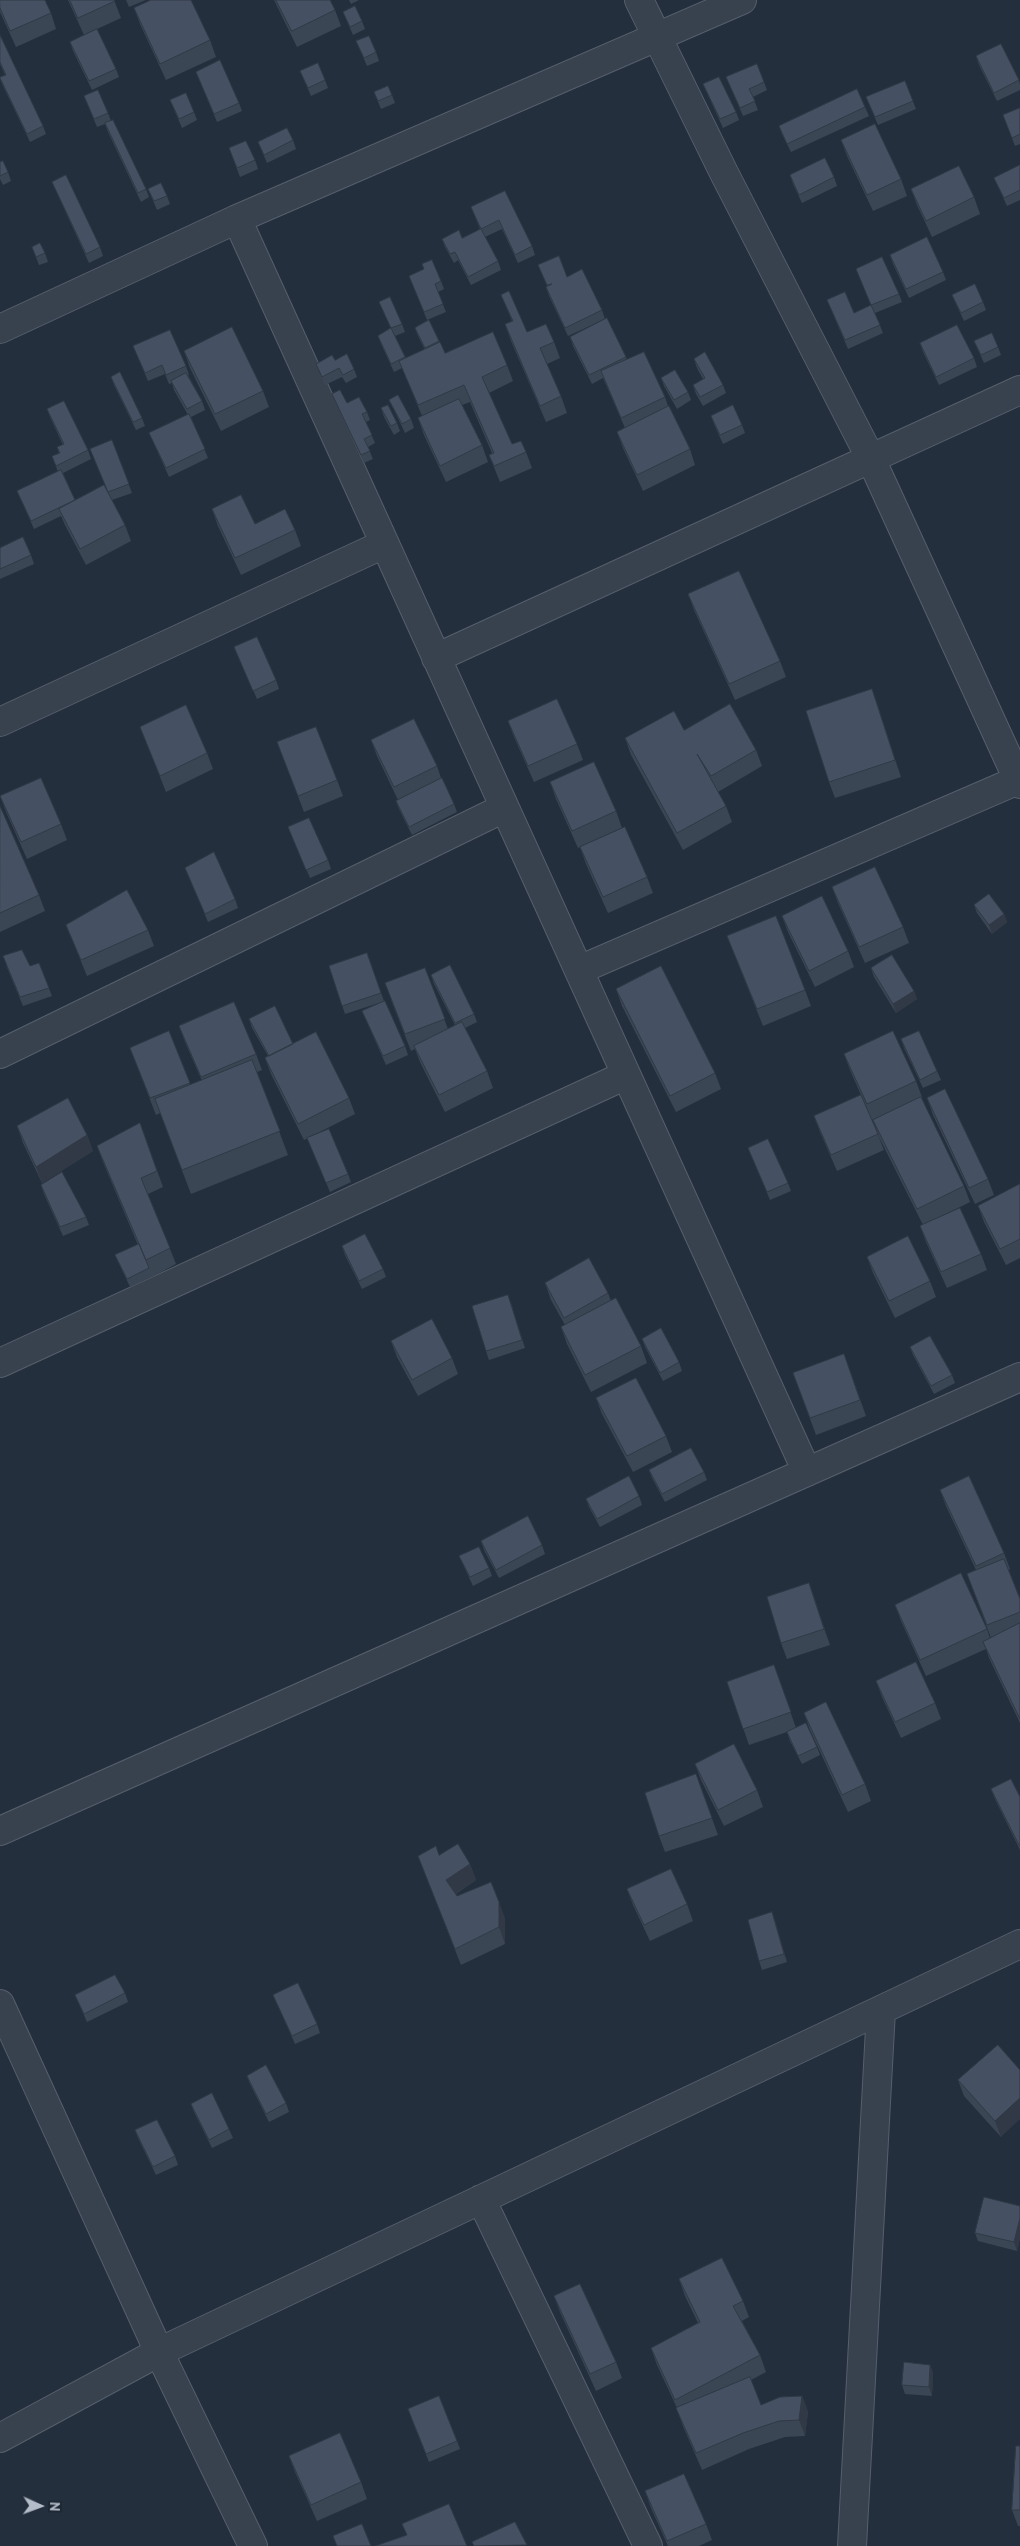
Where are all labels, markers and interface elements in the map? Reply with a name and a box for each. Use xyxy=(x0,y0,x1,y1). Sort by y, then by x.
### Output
north arrow xyxy=(15,2481,65,2531)
text: N xyxy=(46,2502,64,2511)

